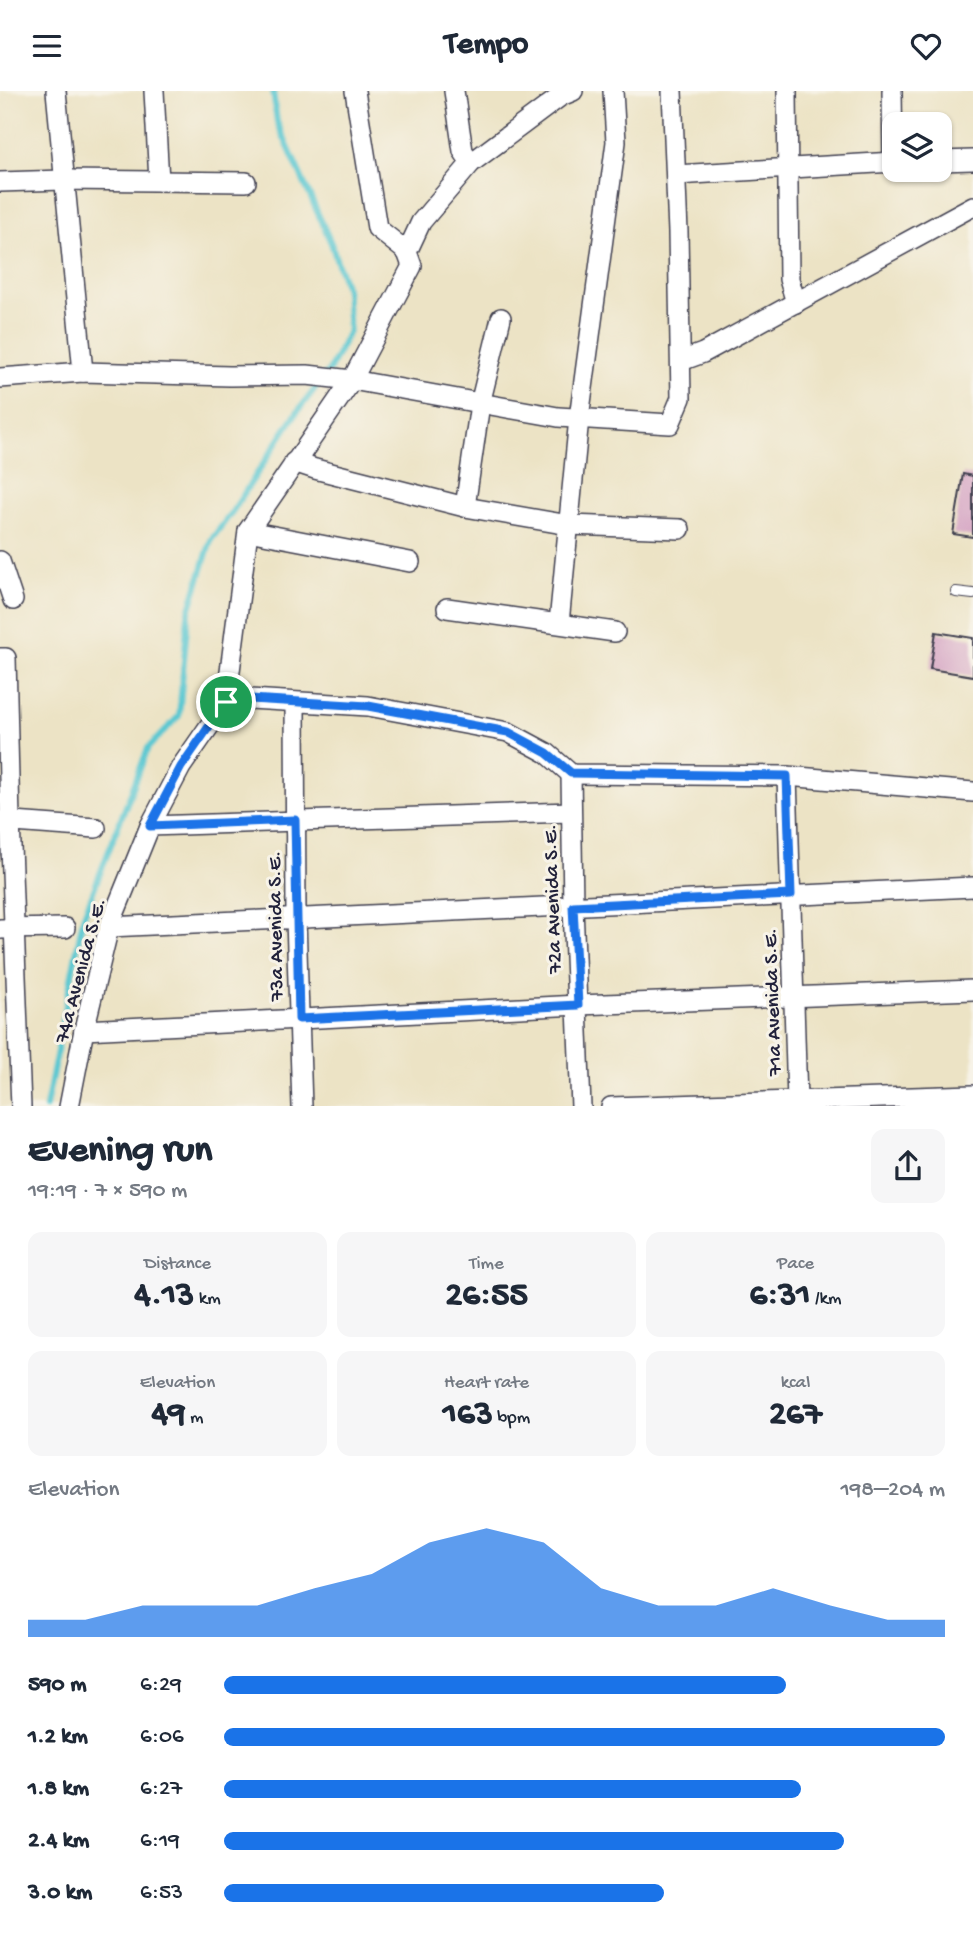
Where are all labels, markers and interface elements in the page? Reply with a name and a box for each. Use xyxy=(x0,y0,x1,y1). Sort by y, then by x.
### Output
icon: menu xyxy=(28,27,66,65)
text: Tempo xyxy=(445,27,528,65)
icon: heart xyxy=(907,27,945,65)
map controls xyxy=(882,112,952,182)
button: layers xyxy=(882,112,952,182)
pin xyxy=(196,672,256,732)
icon: arrive xyxy=(207,683,245,721)
street label: 72a Avenida S.E. xyxy=(539,824,570,975)
street label: 73a Avenida S.E. xyxy=(264,851,291,1002)
street label: 74a Avenida S.E. xyxy=(51,895,114,1047)
street label: 71a Avenida S.E. xyxy=(759,927,790,1077)
button: share xyxy=(871,1129,945,1203)
text: Evening run xyxy=(28,1130,212,1174)
text: 19:19 · 7 × 590 m xyxy=(28,1178,187,1205)
text: Distance xyxy=(144,1253,211,1276)
text: Time xyxy=(469,1253,504,1276)
text: Pace xyxy=(777,1253,814,1276)
text: 4.13 xyxy=(134,1276,194,1317)
text: 26:55 xyxy=(445,1276,528,1317)
text: 6:31 xyxy=(749,1276,811,1317)
text: km xyxy=(194,1288,221,1311)
text: /km xyxy=(811,1288,842,1311)
text: Elevation xyxy=(140,1372,215,1395)
text: Heart rate xyxy=(444,1372,529,1395)
text: kcal xyxy=(781,1372,810,1395)
text: 49 xyxy=(151,1395,186,1436)
text: 163 xyxy=(443,1395,493,1436)
text: 267 xyxy=(769,1395,822,1436)
text: m xyxy=(186,1407,204,1430)
text: bpm xyxy=(493,1407,530,1430)
text: Elevation xyxy=(28,1477,119,1504)
text: 198–204 m xyxy=(841,1477,945,1504)
text: 590 m xyxy=(28,1672,86,1699)
text: 6:29 xyxy=(140,1672,182,1699)
text: 1.2 km xyxy=(28,1724,88,1751)
text: 6:06 xyxy=(140,1724,184,1751)
text: 1.8 km xyxy=(28,1776,89,1803)
text: 6:27 xyxy=(140,1776,182,1803)
text: 2.4 km xyxy=(28,1828,89,1855)
text: 6:19 xyxy=(140,1828,180,1855)
text: 3.0 km xyxy=(28,1880,92,1907)
text: 6:53 xyxy=(140,1880,183,1907)

